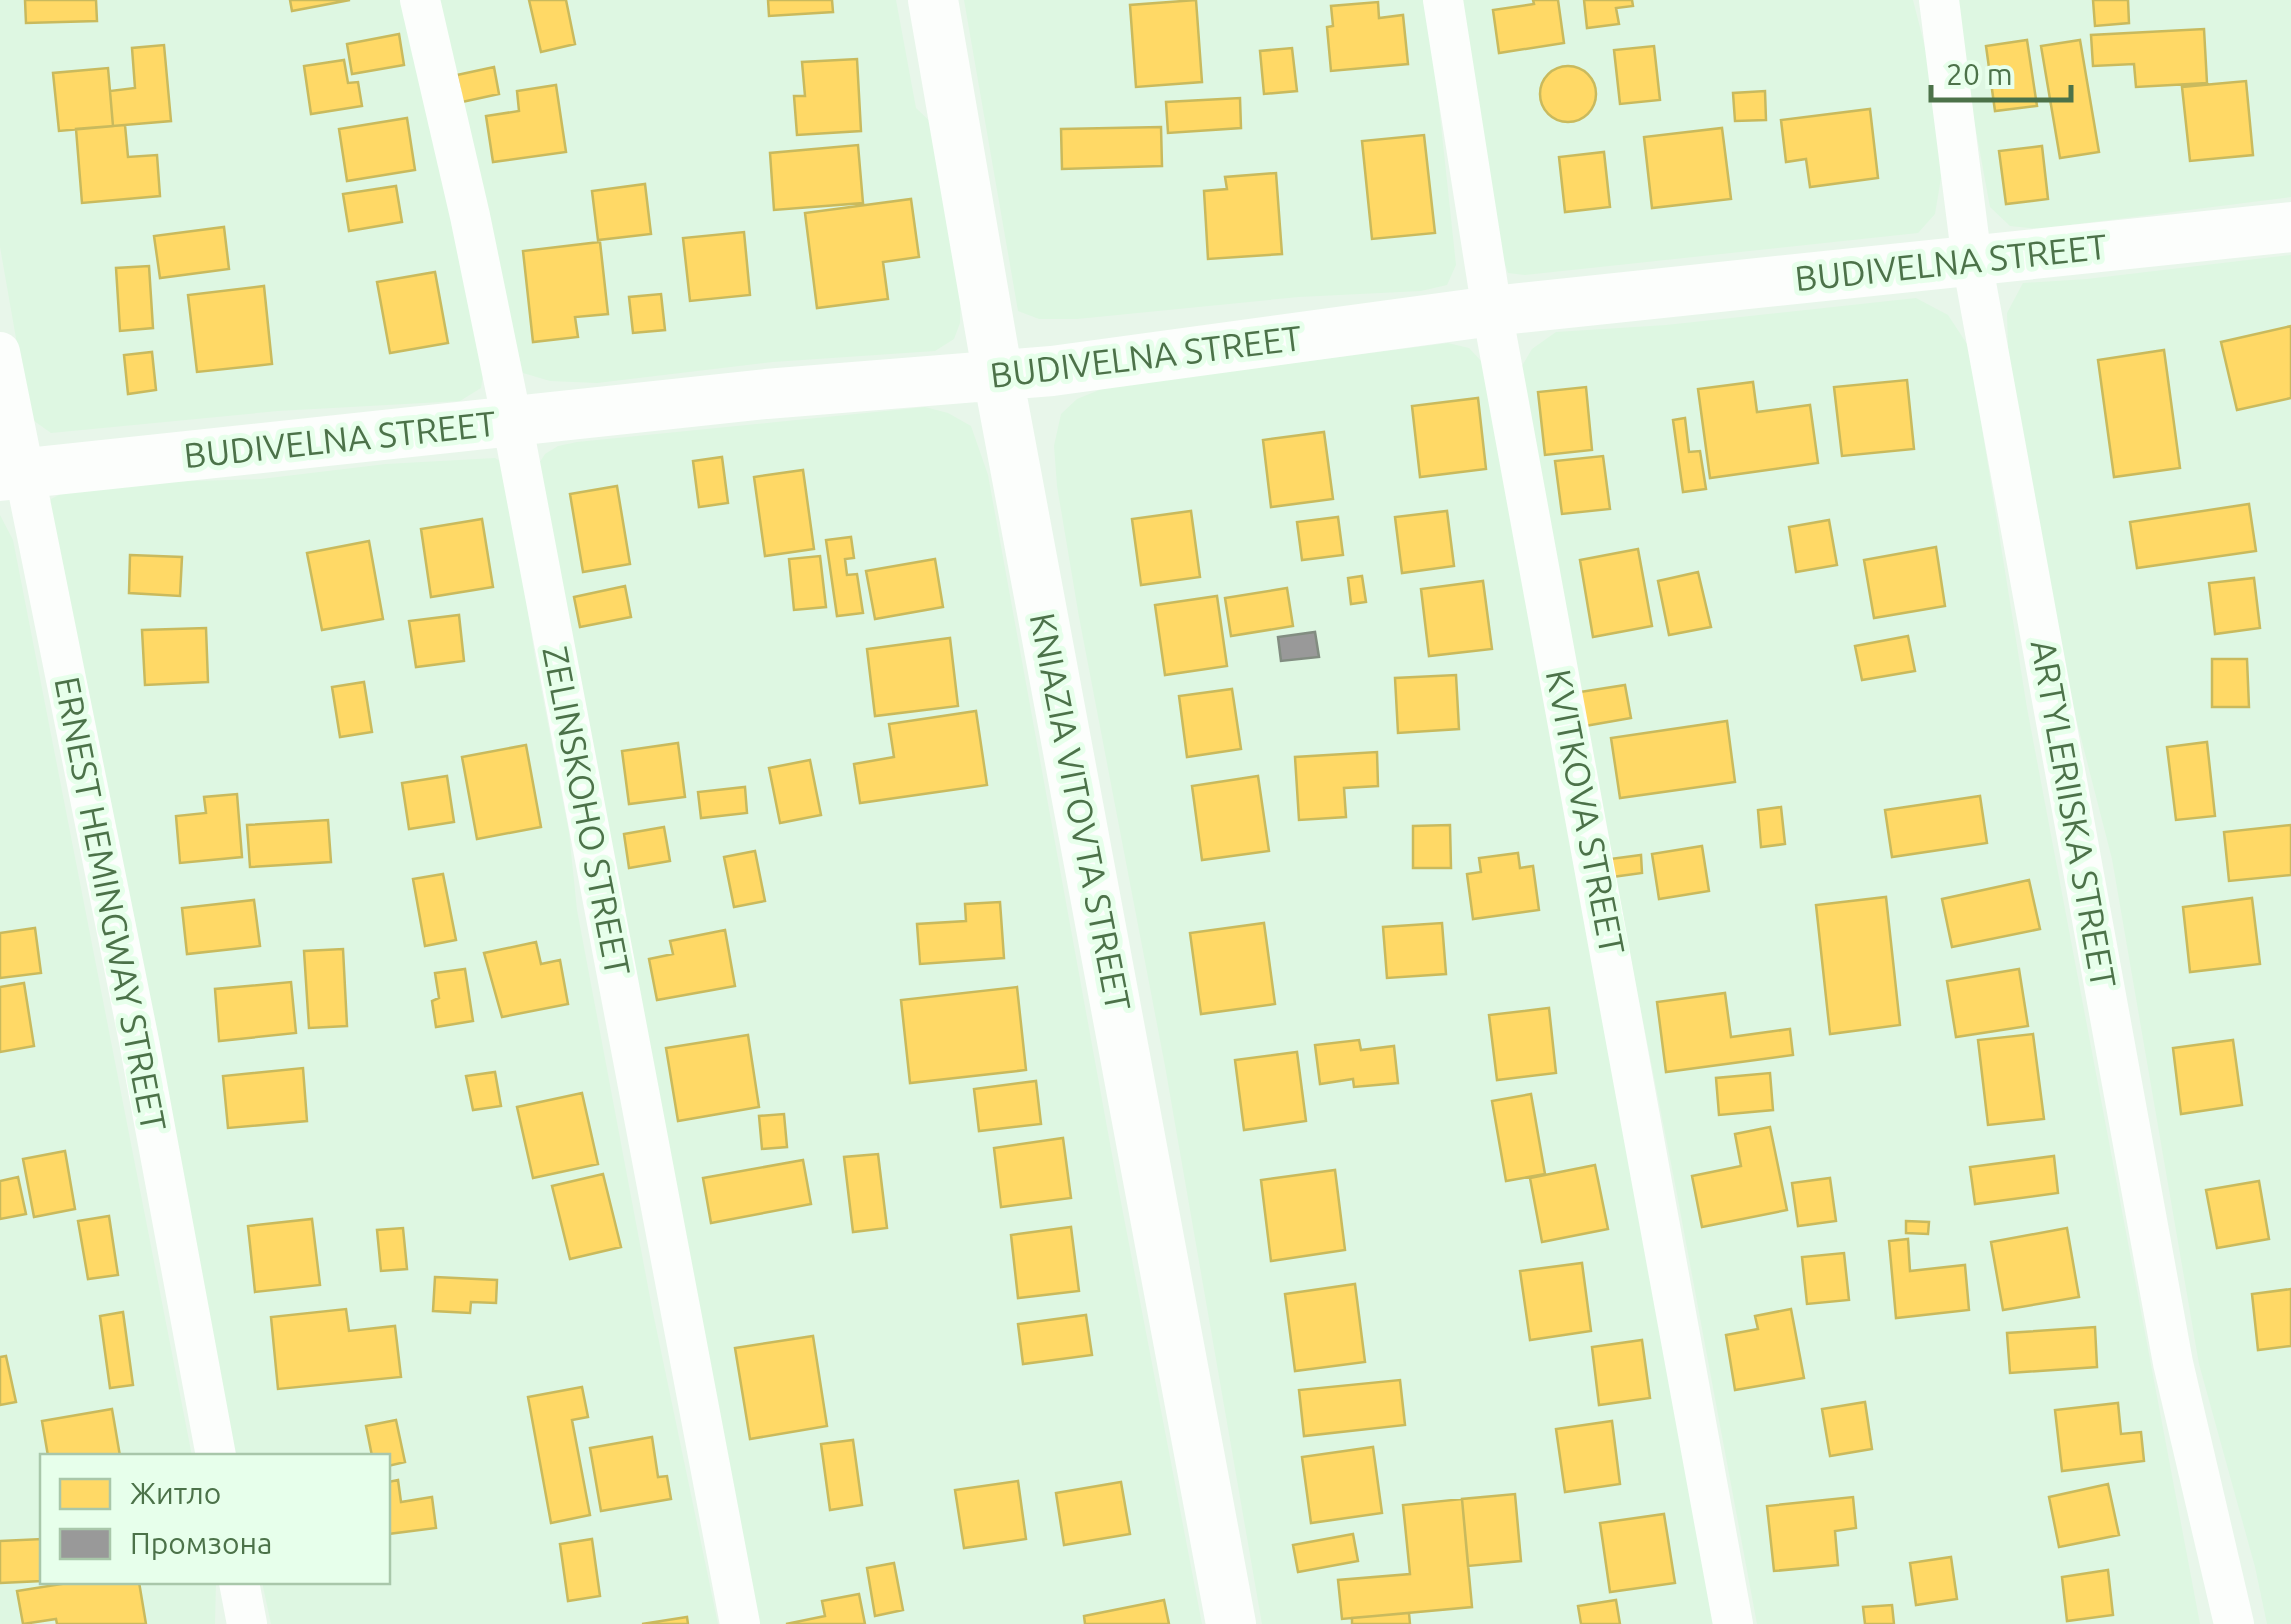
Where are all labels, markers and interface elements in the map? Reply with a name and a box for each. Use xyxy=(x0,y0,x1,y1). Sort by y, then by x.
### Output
scale bar xyxy=(1931,40,2071,102)
text: 20 m xyxy=(1946,57,2013,91)
street label: BUDIVELNA STREET xyxy=(1793,226,2109,298)
street label: BUDIVELNA STREET xyxy=(988,317,1304,395)
street label: BUDIVELNA STREET xyxy=(182,403,498,475)
street label: KNIAZIA VITOVTA STREET xyxy=(1023,609,1139,1014)
street label: ARTYLERIISKA STREET xyxy=(2024,637,2124,991)
street label: ZELINSKOHO STREET xyxy=(535,643,639,979)
street label: KVITKOVA STREET xyxy=(1539,666,1633,958)
street label: ERNEST HEMINGWAY STREET xyxy=(47,673,175,1134)
legend xyxy=(40,1454,390,1584)
text: Житло xyxy=(130,1476,221,1510)
text: Промзона xyxy=(130,1526,272,1560)

